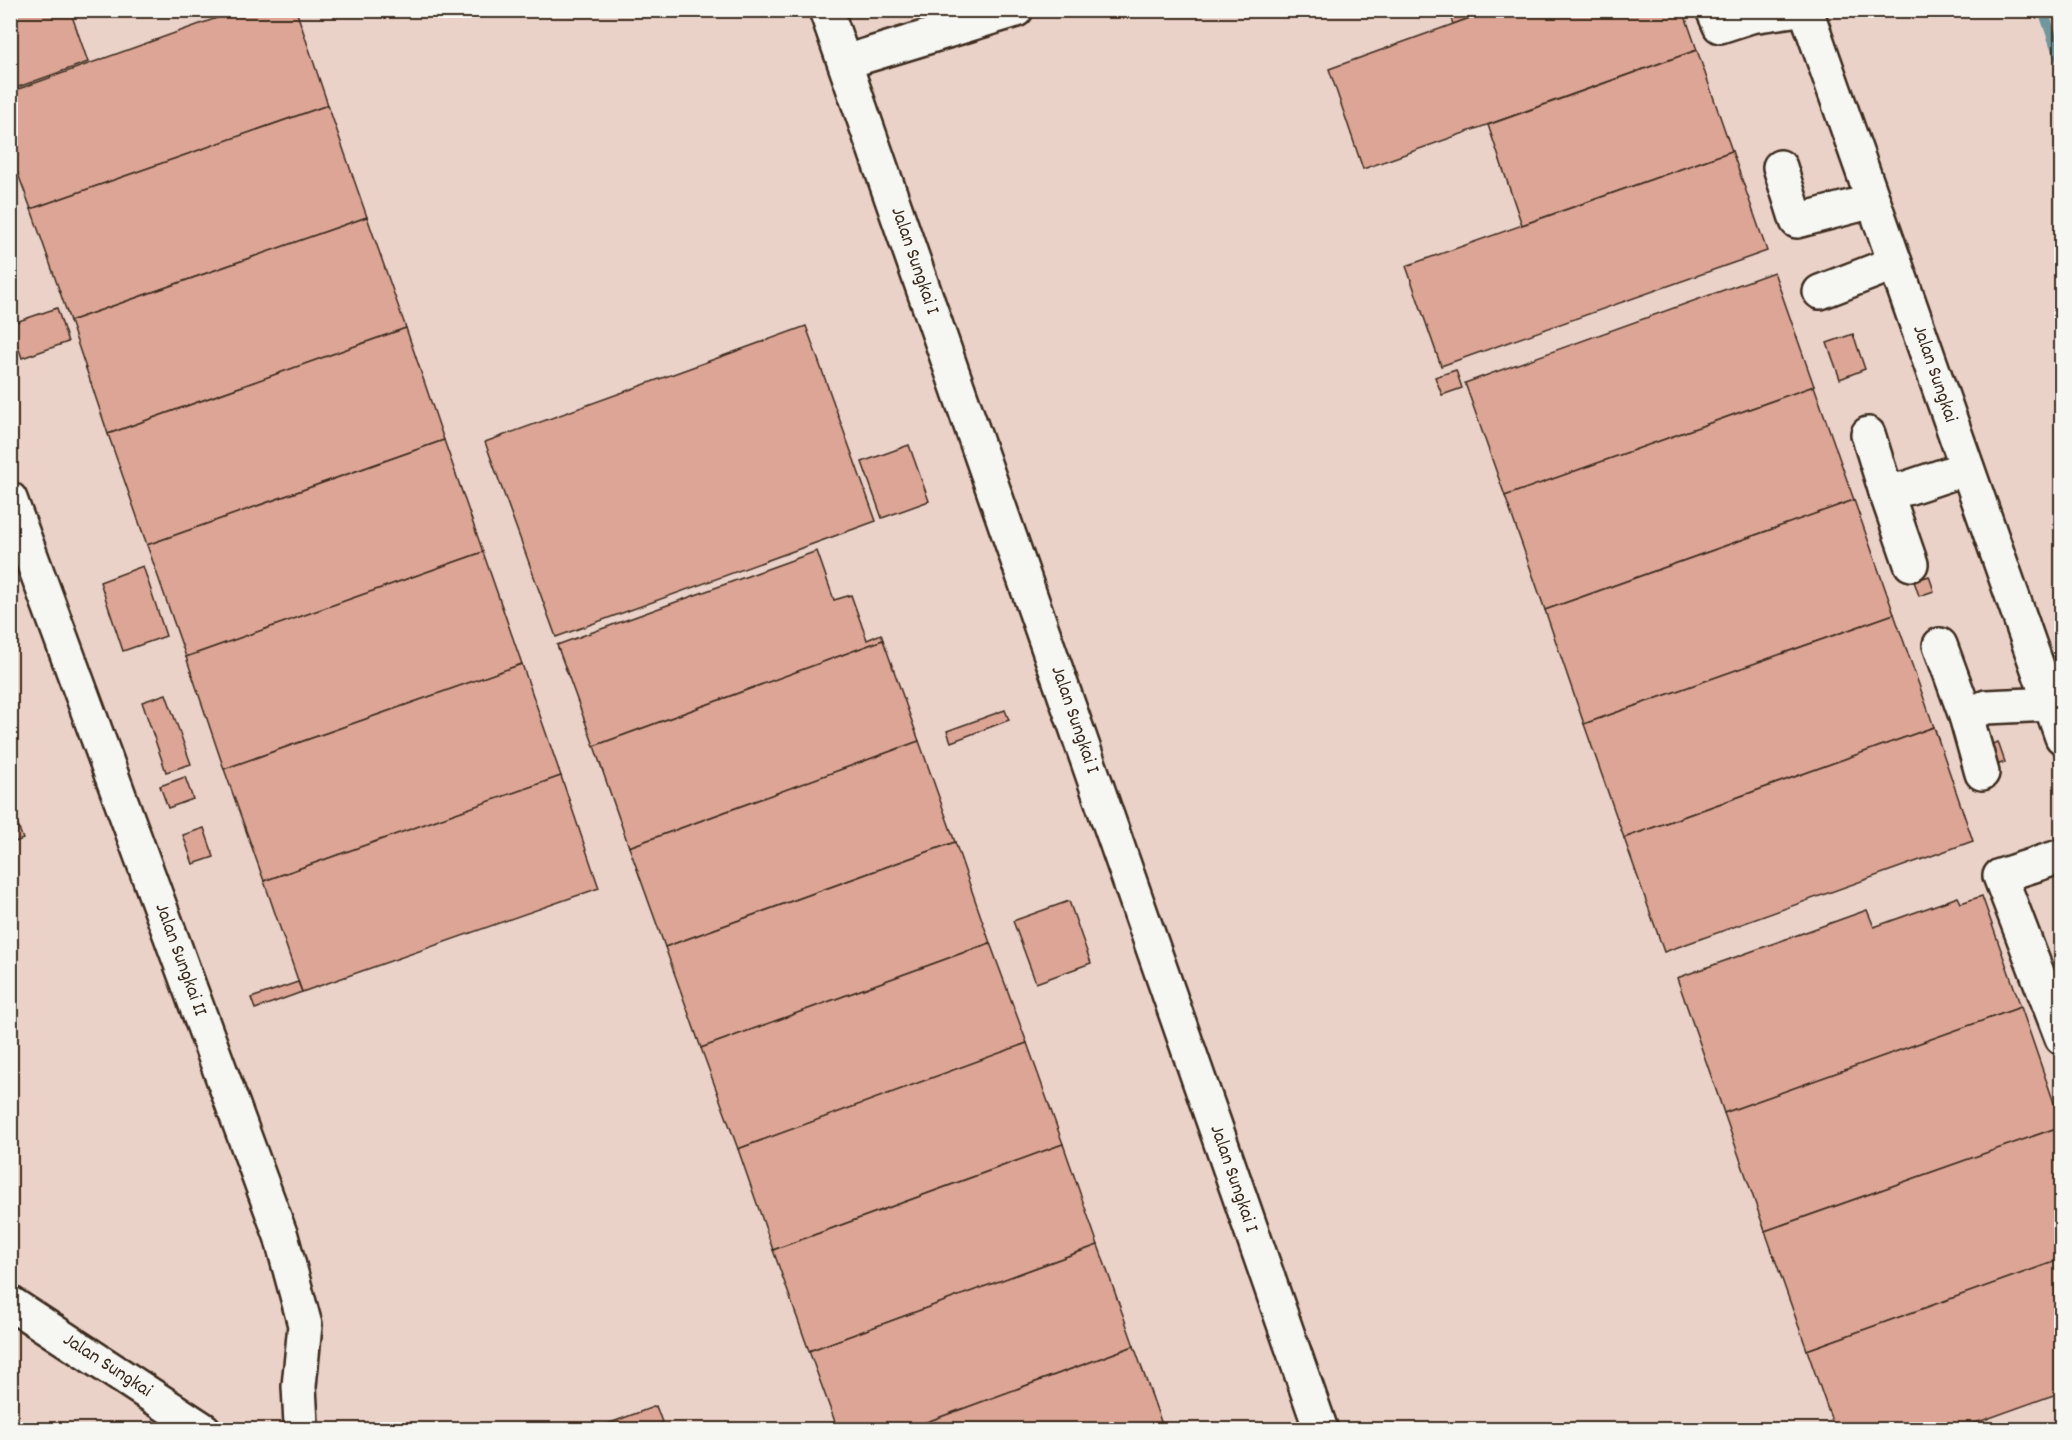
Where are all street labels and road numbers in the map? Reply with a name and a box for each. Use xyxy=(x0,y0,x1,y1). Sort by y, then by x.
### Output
street label: Jalan Sungkai I xyxy=(883,203,945,319)
street label: Jalan Sungkai xyxy=(1904,322,1964,427)
street label: Jalan Sungkai I xyxy=(1043,662,1105,778)
street label: Jalan Sungkai II xyxy=(147,900,213,1020)
street label: Jalan Sungkai I xyxy=(1202,1121,1264,1237)
street label: Jalan Sungkai xyxy=(57,1327,157,1406)

